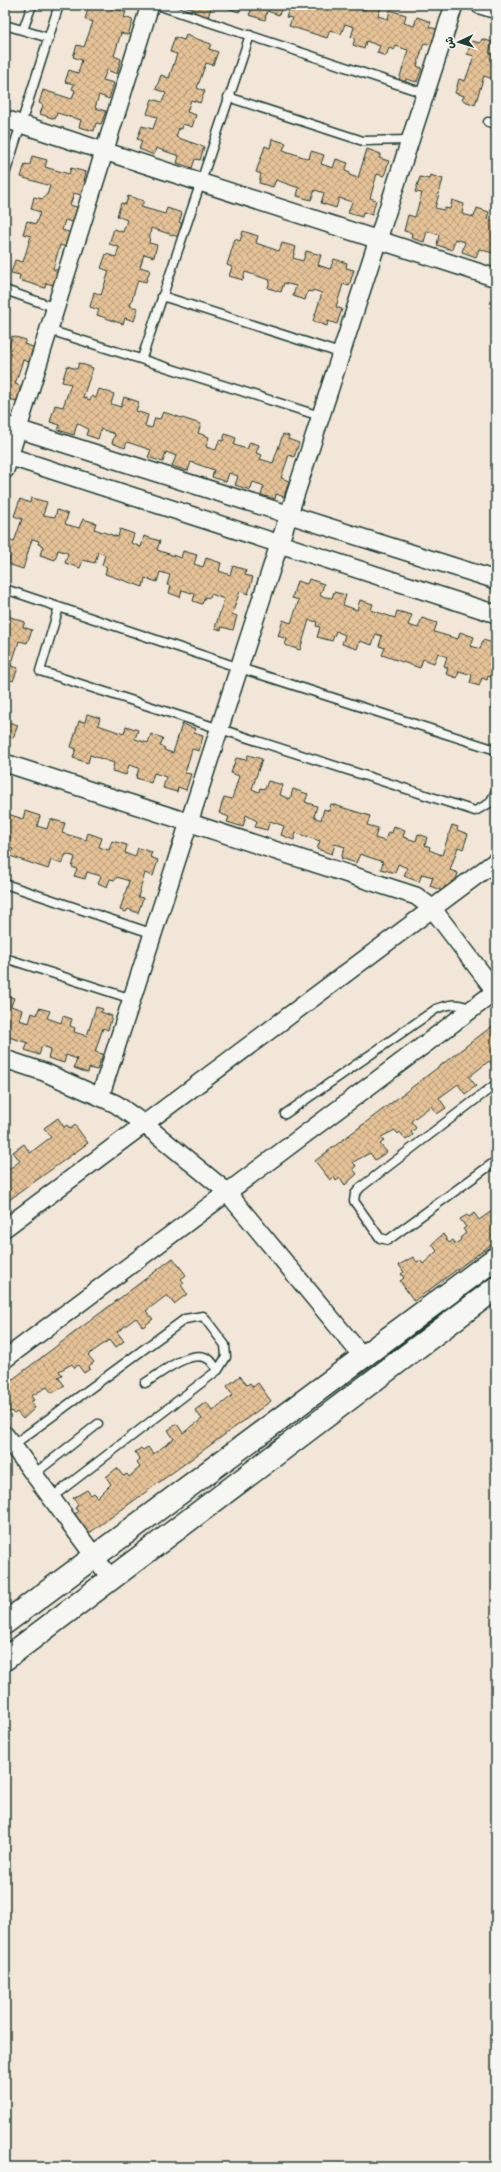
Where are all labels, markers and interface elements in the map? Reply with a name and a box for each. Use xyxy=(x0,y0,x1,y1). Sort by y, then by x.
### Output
north arrow xyxy=(439,22,479,62)
text: ش xyxy=(442,36,458,49)

